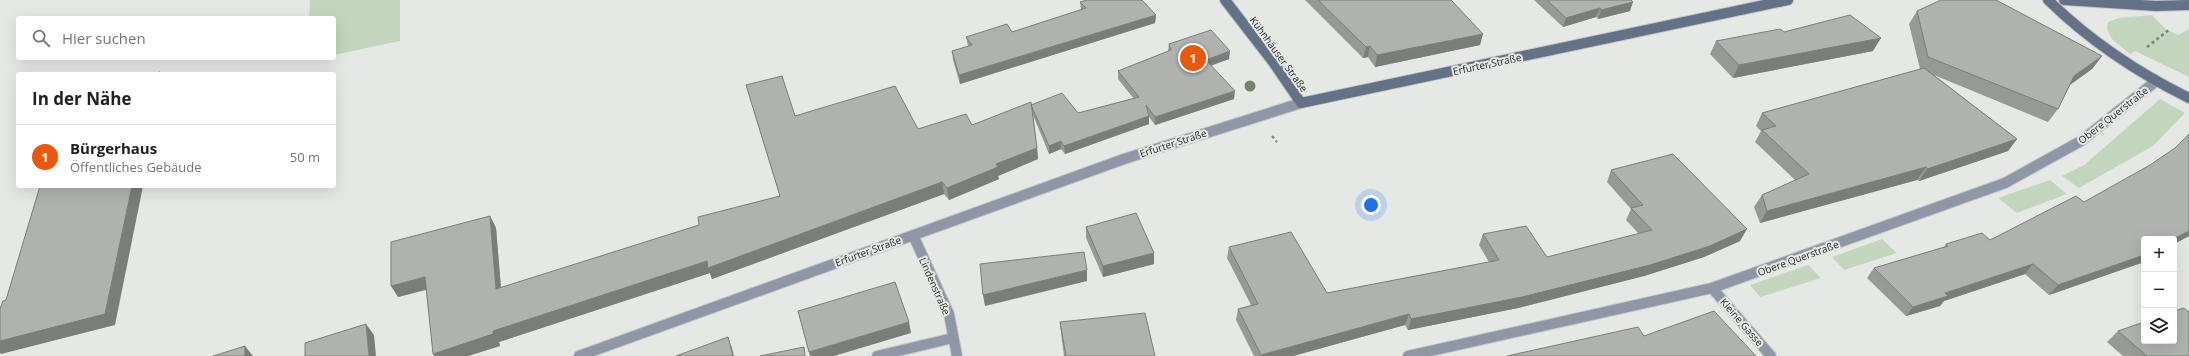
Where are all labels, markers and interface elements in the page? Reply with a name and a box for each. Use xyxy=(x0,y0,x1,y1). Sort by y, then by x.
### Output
street label: Kühnhäuser Straße xyxy=(1247,13,1311,95)
search box xyxy=(16,16,336,60)
icon: search xyxy=(30,27,52,49)
text: Hier suchen xyxy=(62,28,146,48)
pin: 1 xyxy=(1180,43,1206,73)
street label: Erfurter Straße xyxy=(1451,50,1523,78)
street label: Obere Querstraße xyxy=(2075,83,2151,147)
text: In der Nähe xyxy=(32,87,131,110)
street label: Erfurter Straße xyxy=(1138,125,1209,160)
text: Bürgerhaus xyxy=(70,138,157,158)
text: 1 xyxy=(41,148,49,166)
text: 50 m xyxy=(290,148,320,166)
text: Öffentliches Gebäude xyxy=(70,158,202,176)
your location xyxy=(1361,195,1381,215)
street label: Erfurter Straße xyxy=(833,232,903,269)
map controls xyxy=(2141,236,2177,344)
button: + xyxy=(2141,236,2177,272)
street label: Obere Querstraße xyxy=(1756,237,1841,279)
street label: Lindenstraße xyxy=(916,255,954,317)
button: − xyxy=(2141,272,2177,308)
street label: Kleine Gasse xyxy=(1717,295,1767,349)
button: layers xyxy=(2141,308,2177,344)

